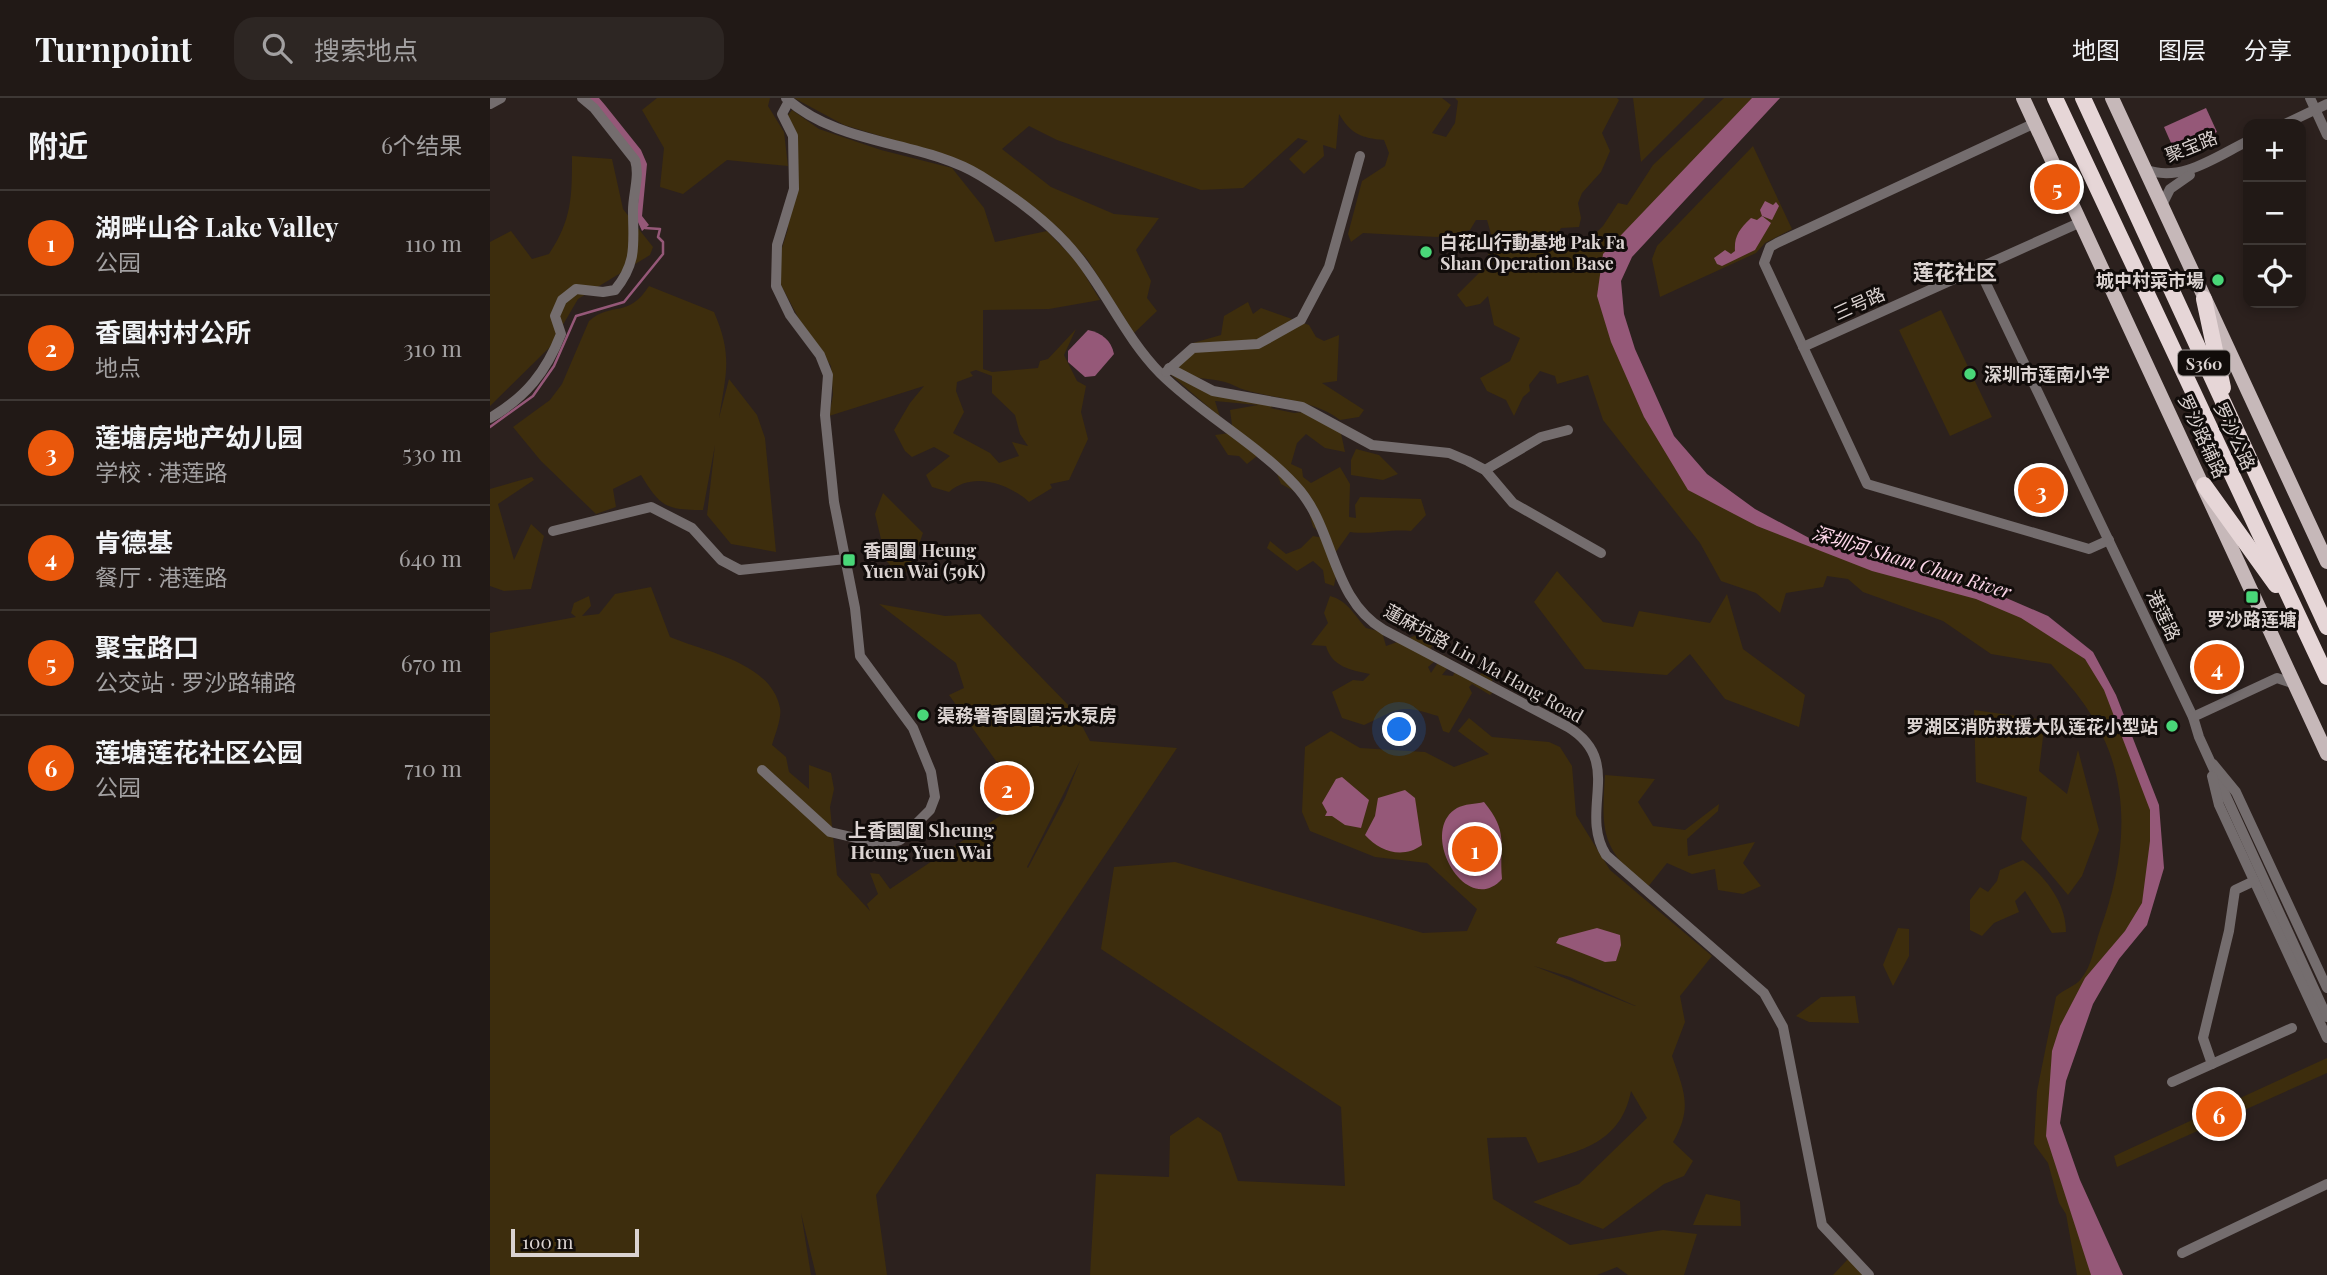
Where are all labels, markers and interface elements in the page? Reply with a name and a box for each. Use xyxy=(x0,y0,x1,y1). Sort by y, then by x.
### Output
search box xyxy=(234,17,724,80)
text: Turnpoint xyxy=(35,26,192,70)
icon: search xyxy=(258,29,296,67)
text: 搜索地点 xyxy=(314,32,418,67)
text: 地图 xyxy=(2072,33,2120,65)
text: 图层 xyxy=(2158,33,2206,65)
text: 分享 xyxy=(2244,33,2292,65)
map controls xyxy=(2243,119,2306,308)
button: + xyxy=(2243,119,2306,182)
text: 附近 xyxy=(28,125,88,165)
street label: 聚宝路 xyxy=(2161,125,2221,167)
text: 6个结果 xyxy=(381,129,462,160)
pin: 5 xyxy=(2034,161,2080,213)
button: − xyxy=(2243,182,2306,245)
text: 湖畔山谷 Lake Valley xyxy=(95,209,339,244)
text: 1 xyxy=(47,227,55,258)
text: 110 m xyxy=(405,227,462,258)
place label: 白花山行動基地 Pak Fa Shan Operation Base xyxy=(1440,230,1626,275)
marker: 白花山行動基地 Pak Fa Shan Operation Base xyxy=(1418,244,1434,260)
button: locate xyxy=(2243,245,2306,308)
text: 公园 xyxy=(95,246,141,277)
district label: 莲花社区 xyxy=(1913,257,1997,285)
place label: 城中村菜市場 xyxy=(2096,268,2204,292)
marker: 城中村菜市場 xyxy=(2210,272,2226,288)
street label: 三号路 xyxy=(1829,281,1889,325)
text: 香園村村公所 xyxy=(95,314,251,349)
text: 2 xyxy=(45,332,57,363)
text: 310 m xyxy=(403,332,462,363)
road number: S360 xyxy=(2178,350,2230,376)
text: 地点 xyxy=(95,351,141,382)
place label: 深圳市莲南小学 xyxy=(1984,362,2110,386)
marker: 深圳市莲南小学 xyxy=(1962,366,1978,382)
street label: 罗沙路辅路 xyxy=(2173,390,2233,482)
street label: 罗沙公路 xyxy=(2209,398,2261,474)
text: 莲塘房地产幼儿园 xyxy=(95,419,303,454)
text: 3 xyxy=(45,437,57,468)
text: 530 m xyxy=(402,437,462,468)
text: 学校 · 港莲路 xyxy=(95,456,228,487)
pin: 3 xyxy=(2018,464,2064,516)
water label: 深圳河 Sham Chun River xyxy=(1809,518,2016,604)
text: 肯德基 xyxy=(95,524,173,559)
place label: 香園圍 Heung Yuen Wai (59K) xyxy=(862,538,986,583)
text: 4 xyxy=(45,542,57,573)
text: 640 m xyxy=(399,542,462,573)
marker: 香園圍 Heung Yuen Wai (59K) xyxy=(841,552,857,568)
text: 餐厅 · 港莲路 xyxy=(95,561,228,592)
street label: 港莲路 xyxy=(2142,585,2186,645)
marker: 罗沙路莲塘 xyxy=(2244,589,2260,605)
street label: 蓮麻坑路 Lin Ma Hang Road xyxy=(1380,598,1588,728)
place label: 罗沙路莲塘 xyxy=(2207,607,2297,631)
text: 聚宝路口 xyxy=(95,629,199,664)
pin: 4 xyxy=(2194,641,2240,693)
text: 5 xyxy=(46,647,56,678)
text: 670 m xyxy=(401,647,462,678)
text: 公交站 · 罗沙路辅路 xyxy=(95,666,297,697)
place label: 渠務署香園圍污水泵房 xyxy=(937,703,1117,727)
marker: 渠務署香園圍污水泵房 xyxy=(915,707,931,723)
your location xyxy=(1382,712,1416,746)
place label: 罗湖区消防救援大队莲花小型站 xyxy=(1906,714,2158,738)
marker: 罗湖区消防救援大队莲花小型站 xyxy=(2164,718,2180,734)
text: 莲塘莲花社区公园 xyxy=(95,734,303,769)
text: 6 xyxy=(45,752,57,783)
text: 710 m xyxy=(404,752,462,783)
pin: 2 xyxy=(984,762,1030,814)
text: 公园 xyxy=(95,771,141,802)
district label: 上香園圍 Sheung Heung Yuen Wai xyxy=(848,816,995,864)
pin: 1 xyxy=(1452,823,1498,875)
pin: 6 xyxy=(2196,1088,2242,1140)
scale bar xyxy=(511,1226,639,1258)
text: 100 m xyxy=(522,1228,573,1254)

